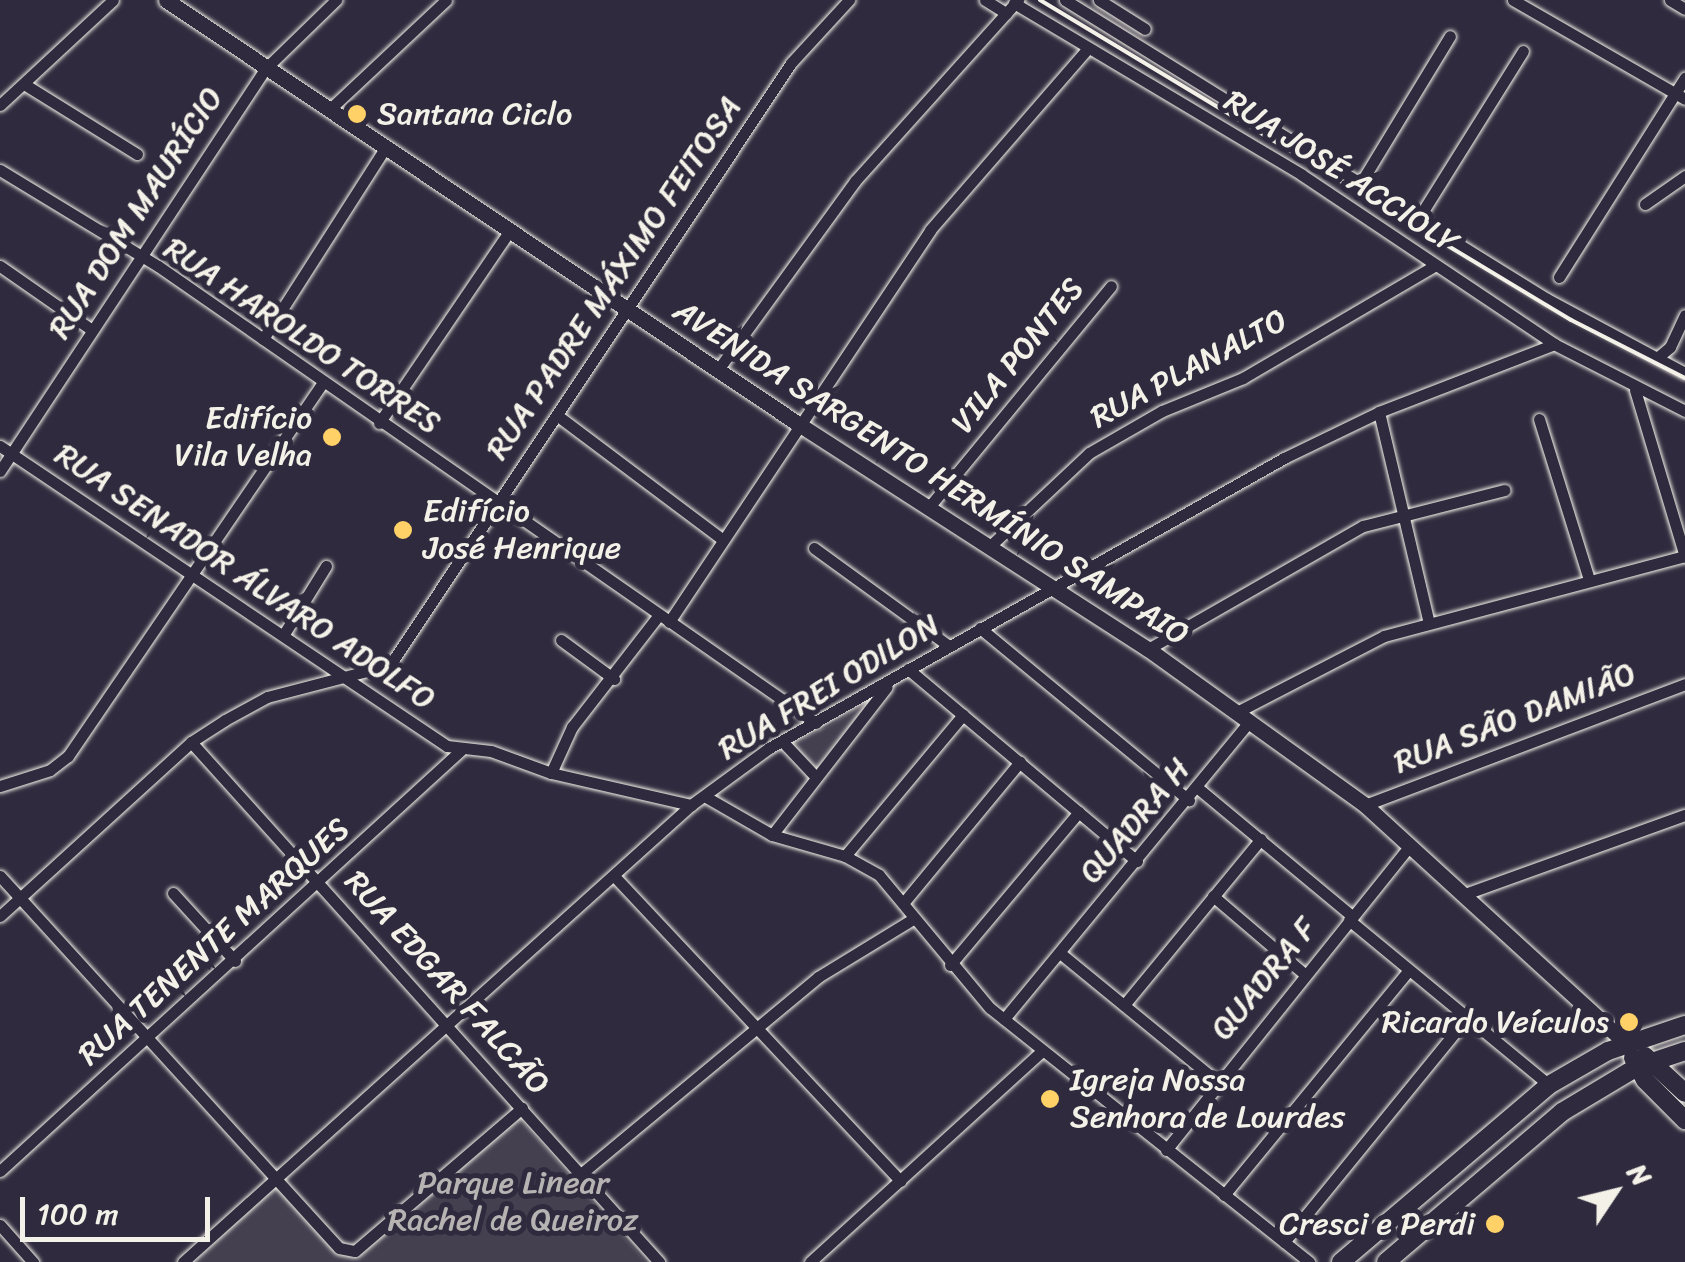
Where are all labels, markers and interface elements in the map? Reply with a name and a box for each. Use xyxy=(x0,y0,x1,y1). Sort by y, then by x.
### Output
street label: RUA DOM MAURÍCIO xyxy=(40,79,232,347)
street label: RUA JOSÉ ACCIOLY xyxy=(1216,81,1466,263)
street label: RUA PADRE MÁXIMO FEITOSA xyxy=(479,90,749,466)
place label: Santana Ciclo xyxy=(377,95,572,133)
marker: Santana Ciclo xyxy=(346,103,368,125)
street label: RUA HAROLDO TORRES xyxy=(155,228,449,444)
street label: VILA PONTES xyxy=(943,269,1093,443)
street label: AVENIDA SARGENTO HERMÍNIO SAMPAIO xyxy=(668,293,1194,653)
street label: RUA PLANALTO xyxy=(1084,301,1294,437)
place label: Edifício Vila Velha xyxy=(176,400,312,475)
marker: Edifício Vila Velha xyxy=(321,426,343,448)
street label: RUA SENADOR ÁLVARO ADOLFO xyxy=(46,434,444,720)
place label: Edifício José Henrique xyxy=(423,493,621,568)
marker: Edifício José Henrique xyxy=(392,519,414,541)
street label: RUA FREI ODILON xyxy=(713,607,945,767)
street label: RUA SÃO DAMIÃO xyxy=(1388,654,1642,782)
street label: QUADRA H xyxy=(1072,751,1198,891)
street label: RUA TENENTE MARQUES xyxy=(69,809,359,1075)
street label: RUA EDGAR FALCÃO xyxy=(337,864,557,1102)
street label: QUADRA F xyxy=(1203,910,1325,1048)
place label: Ricardo Veículos xyxy=(1382,1003,1609,1041)
marker: Ricardo Veículos xyxy=(1618,1011,1640,1033)
place label: Igreja Nossa Senhora de Lourdes xyxy=(1070,1062,1343,1137)
marker: Igreja Nossa Senhora de Lourdes xyxy=(1039,1088,1061,1110)
north arrow xyxy=(1565,1142,1665,1242)
text: N xyxy=(1614,1153,1666,1197)
park label: Parque Linear Rachel de Queiroz xyxy=(387,1165,639,1240)
scale bar xyxy=(25,1177,215,1239)
text: 100 m xyxy=(37,1187,119,1241)
place label: Cresci e Perdi xyxy=(1278,1205,1475,1243)
marker: Cresci e Perdi xyxy=(1484,1213,1506,1235)

